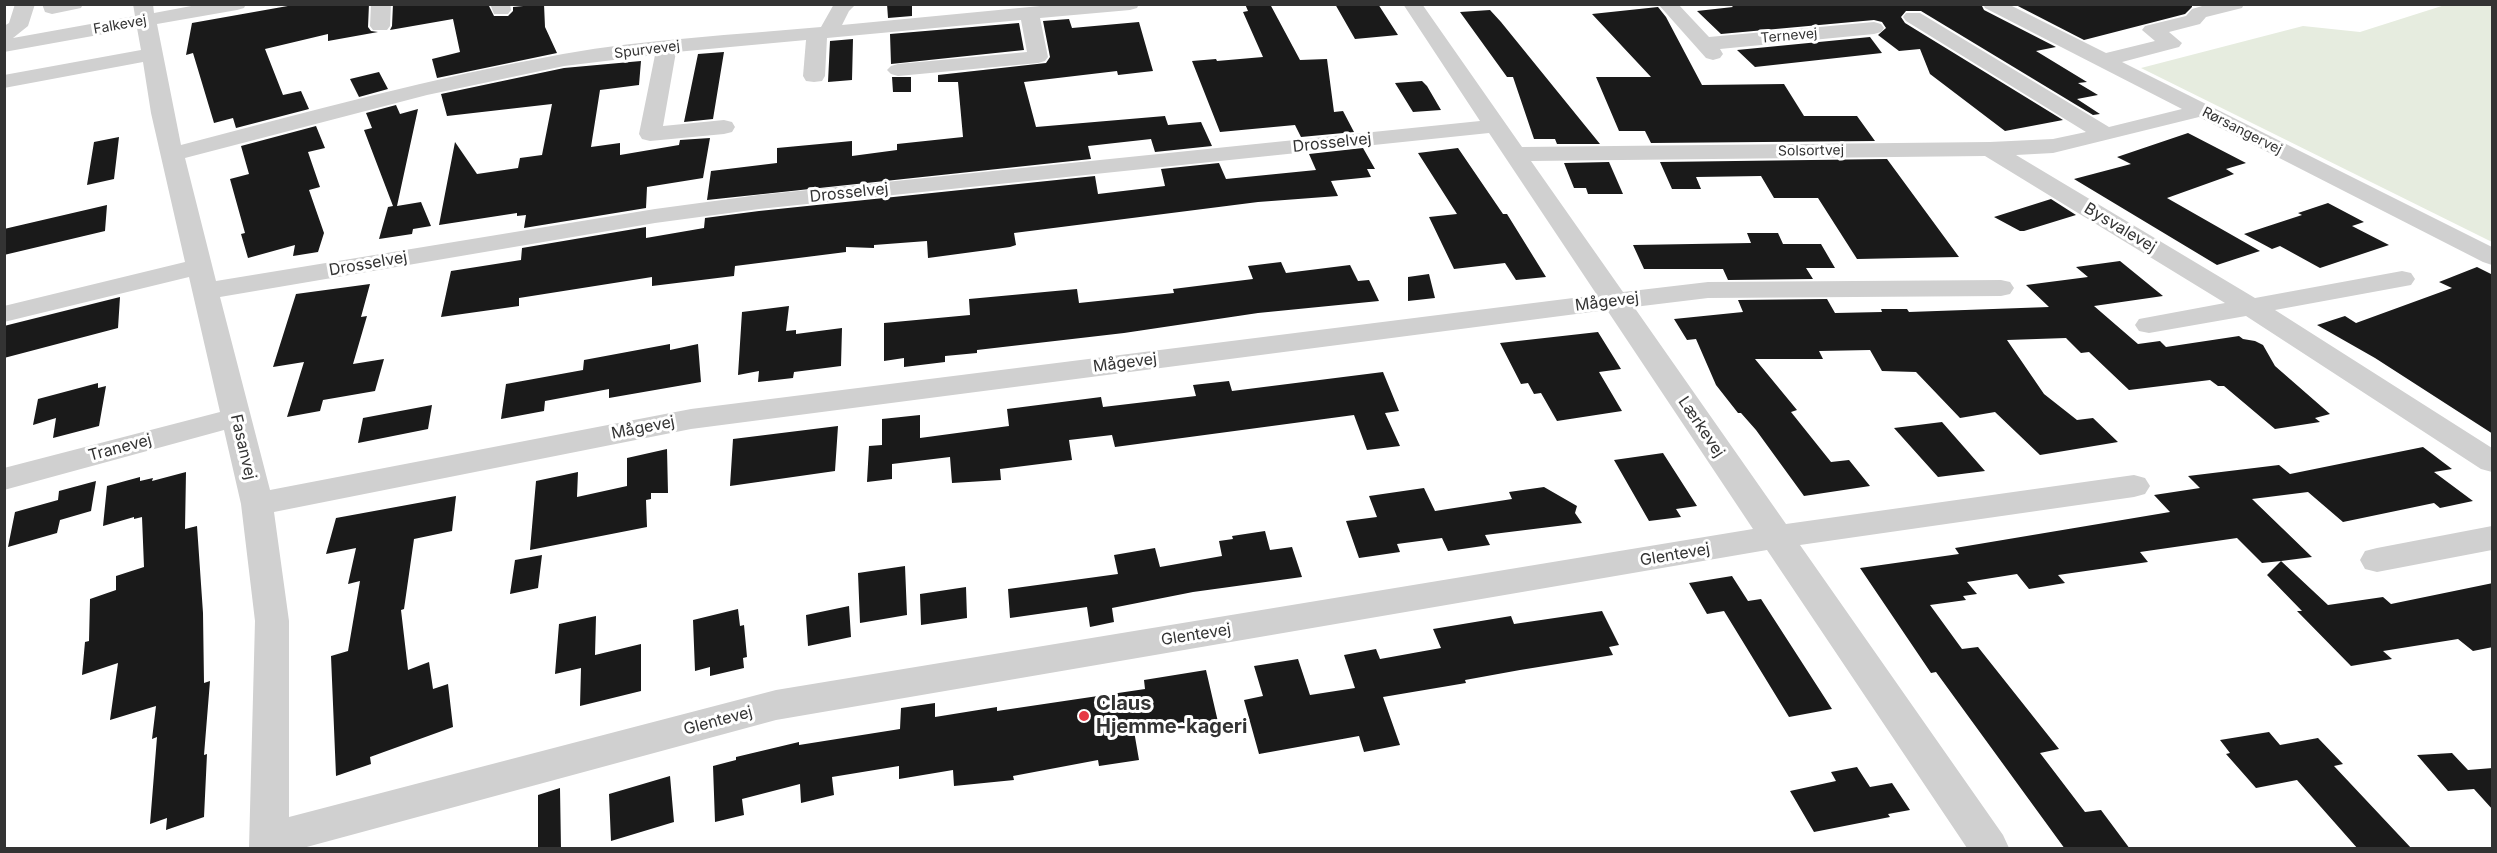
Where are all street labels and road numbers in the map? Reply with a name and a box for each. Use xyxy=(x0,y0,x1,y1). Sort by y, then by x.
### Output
street label: Falkevej xyxy=(92,12,148,38)
street label: Ternevej xyxy=(1760,25,1818,47)
street label: Spurvevej xyxy=(613,38,681,62)
street label: Rørsangervej xyxy=(2199,104,2285,158)
street label: Drosselvej xyxy=(1292,129,1372,157)
street label: Solsortvej xyxy=(1778,142,1844,160)
street label: Drosselvej xyxy=(809,179,889,207)
street label: Bysvalevej xyxy=(2081,199,2159,257)
street label: Drosselvej xyxy=(327,248,409,280)
street label: Mågevej xyxy=(1574,289,1640,315)
street label: Mågevej xyxy=(1092,350,1158,376)
street label: Lærkevej xyxy=(1674,393,1728,461)
street label: Fasanvej xyxy=(226,412,260,482)
street label: Mågevej xyxy=(610,412,676,444)
street label: Tranevej xyxy=(86,430,154,466)
street label: Glentevej xyxy=(1639,539,1711,571)
street label: Glentevej xyxy=(1160,620,1232,650)
street label: Glentevej xyxy=(681,703,755,739)

